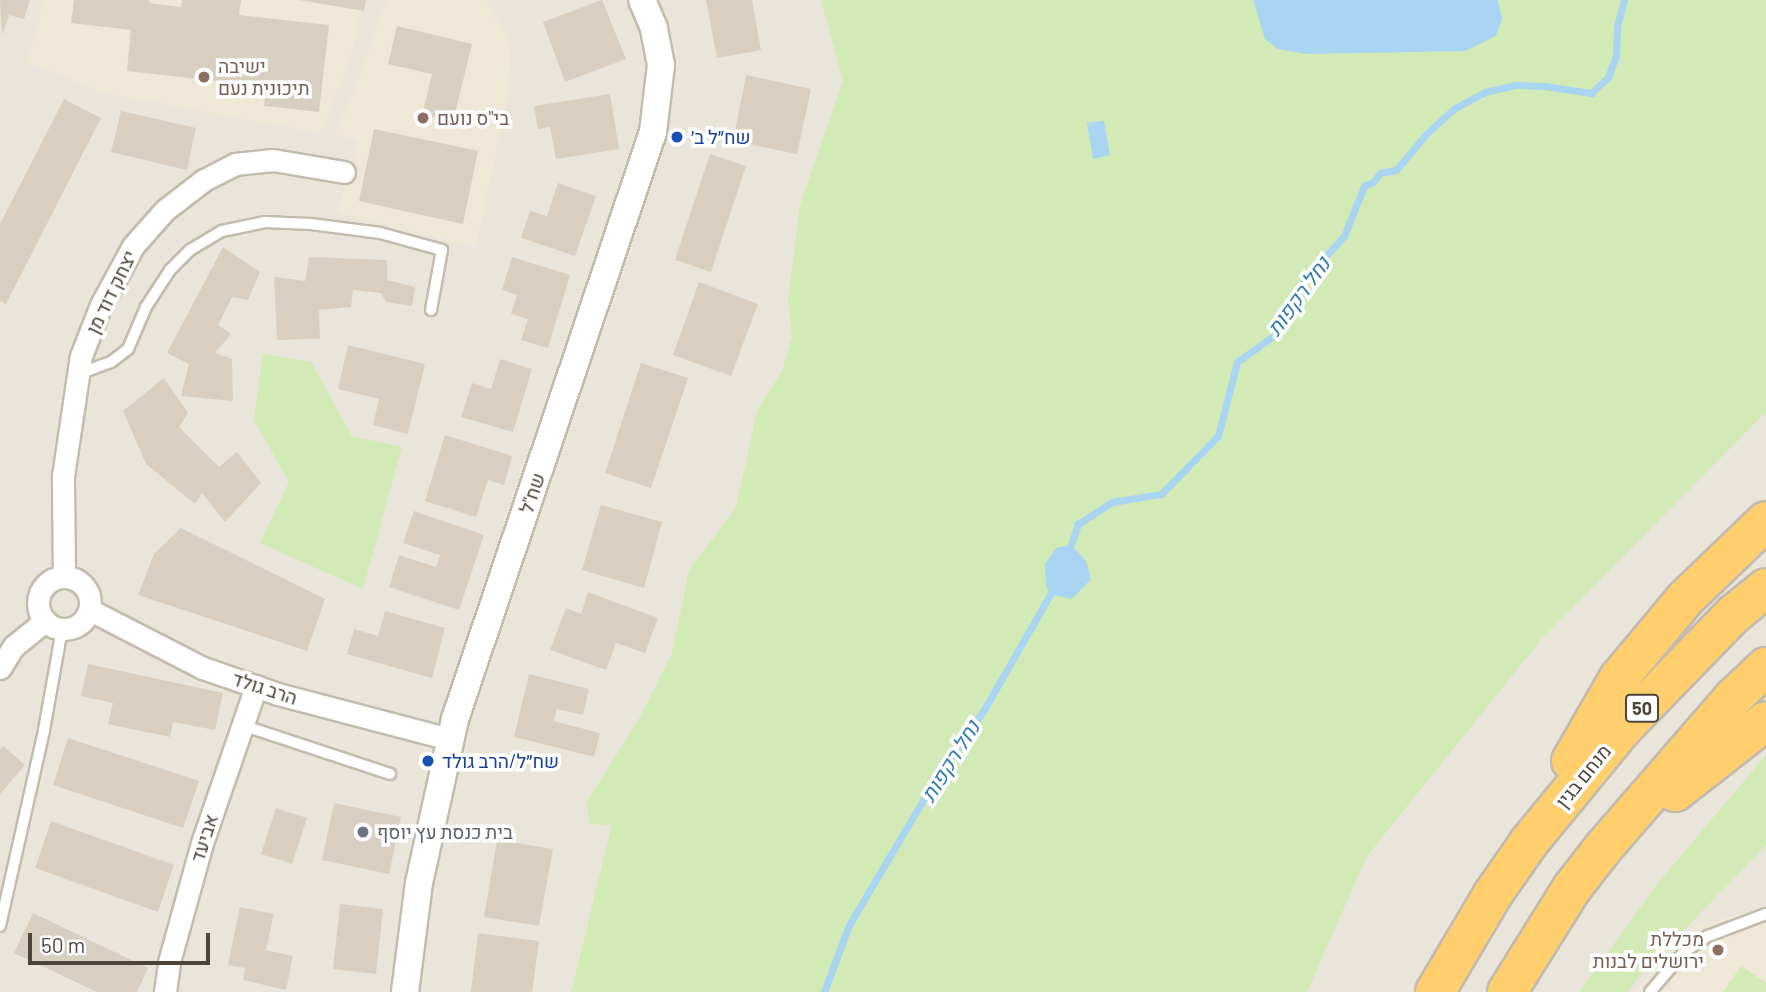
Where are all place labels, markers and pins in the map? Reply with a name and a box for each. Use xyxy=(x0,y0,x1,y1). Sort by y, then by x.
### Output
place label: ישיבה תיכונית נעם xyxy=(218,55,310,99)
marker: ישיבה תיכונית נעם xyxy=(196,69,212,85)
place label: בי"ס נועם xyxy=(437,107,509,129)
marker: בי"ס נועם xyxy=(415,110,431,126)
place label: שח״ל ב׳ xyxy=(691,126,751,148)
marker: שח״ל ב׳ xyxy=(669,129,685,145)
place label: שח״ל/הרב גולד xyxy=(442,750,559,772)
marker: שח״ל/הרב גולד xyxy=(420,753,436,769)
place label: בית כנסת עץ יוסף xyxy=(377,821,513,843)
marker: בית כנסת עץ יוסף xyxy=(355,824,371,840)
place label: מכללת ירושלים לבנות xyxy=(1593,928,1704,972)
marker: מכללת ירושלים לבנות xyxy=(1710,942,1726,958)

